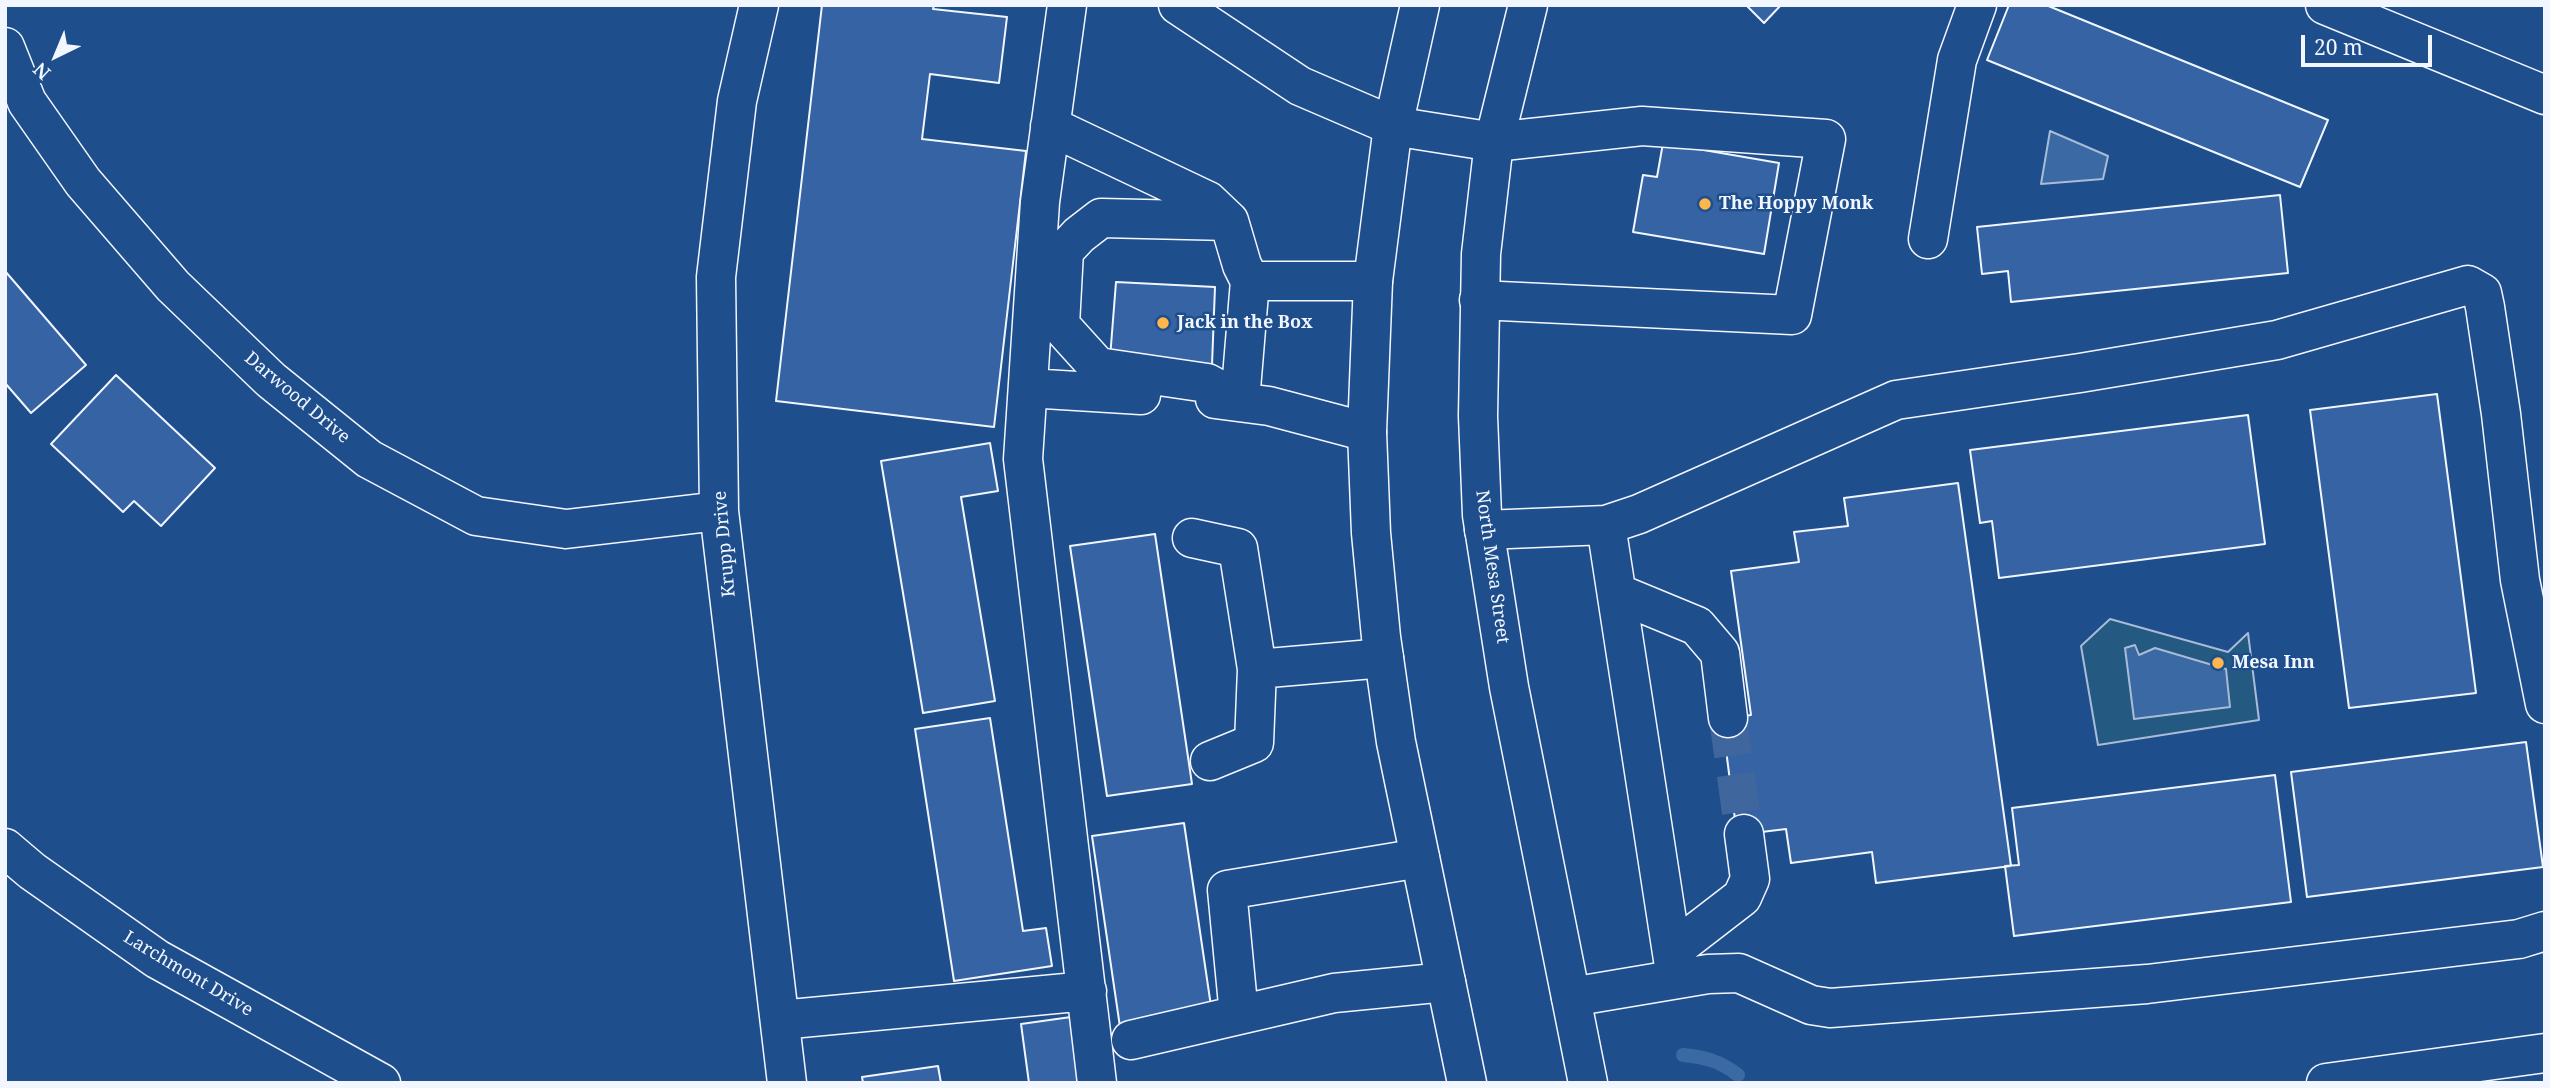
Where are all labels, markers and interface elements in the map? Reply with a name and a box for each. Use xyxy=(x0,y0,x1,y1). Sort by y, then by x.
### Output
north arrow xyxy=(21,21,91,91)
scale bar xyxy=(2305,21,2436,65)
text: 20 m xyxy=(2314,33,2363,61)
text: N xyxy=(27,57,56,86)
place label: The Hoppy Monk xyxy=(1719,193,1873,215)
marker: The Hoppy Monk xyxy=(1697,196,1713,212)
place label: Jack in the Box xyxy=(1177,312,1313,334)
marker: Jack in the Box xyxy=(1155,315,1171,331)
street label: Darwood Drive xyxy=(240,348,354,448)
street label: North Mesa Street xyxy=(1471,489,1513,645)
street label: Krupp Drive xyxy=(710,490,740,598)
place label: Mesa Inn xyxy=(2232,652,2315,674)
marker: Mesa Inn xyxy=(2210,655,2226,671)
street label: Larchmont Drive xyxy=(119,927,257,1021)

